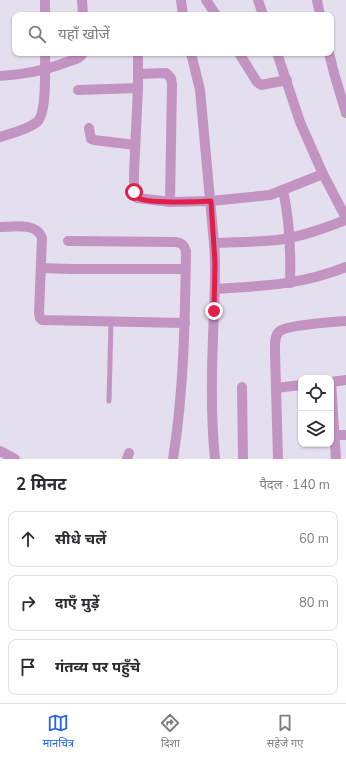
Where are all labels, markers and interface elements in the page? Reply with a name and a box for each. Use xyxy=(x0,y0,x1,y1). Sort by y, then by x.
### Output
search box xyxy=(12,12,334,56)
icon: search xyxy=(26,23,48,45)
text: यहाँ खोजें xyxy=(58,24,110,44)
route start xyxy=(125,183,143,201)
route end xyxy=(205,302,223,320)
map controls xyxy=(298,375,334,447)
button: locate xyxy=(298,375,334,411)
button: layers xyxy=(298,411,334,447)
text: 2 मिनट xyxy=(16,473,66,496)
text: पैदल · 140 m xyxy=(259,476,330,494)
icon: ahead xyxy=(17,528,39,550)
text: सीधे चलें xyxy=(55,529,106,549)
text: 60 m xyxy=(299,530,329,548)
icon: right xyxy=(17,592,39,614)
text: दाएँ मुड़ें xyxy=(55,593,99,613)
text: 80 m xyxy=(299,594,329,612)
icon: arrive xyxy=(17,656,39,678)
text: गंतव्य पर पहुँचे xyxy=(55,657,140,677)
tab: मानचित्र xyxy=(43,712,74,751)
tab: दिशा xyxy=(159,712,181,751)
tab: सहेजे गए xyxy=(267,712,303,751)

